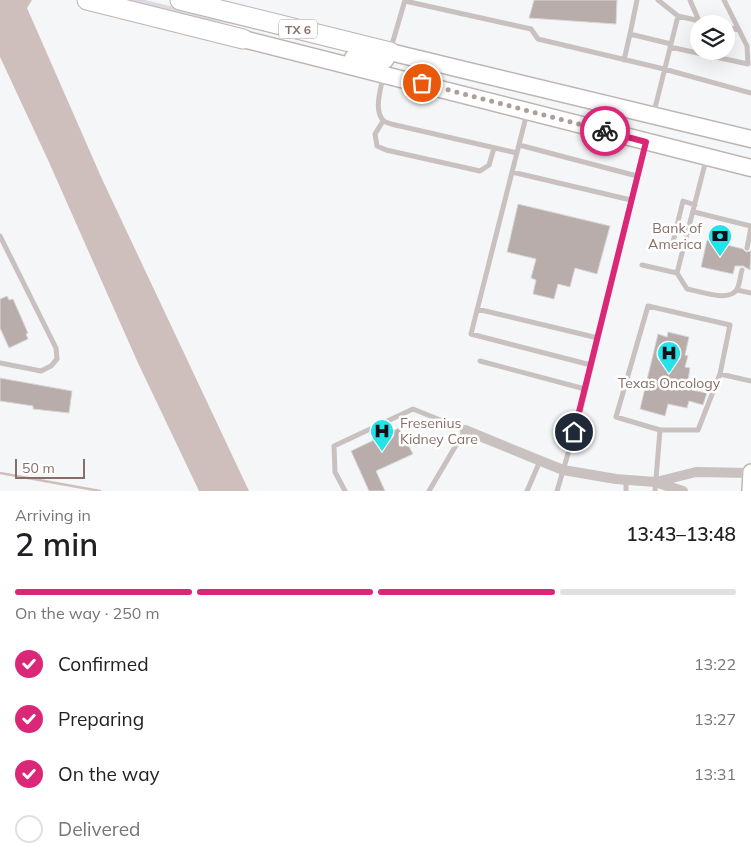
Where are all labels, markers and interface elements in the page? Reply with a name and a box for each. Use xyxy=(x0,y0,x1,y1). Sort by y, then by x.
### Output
map controls xyxy=(690,15,735,60)
button: layers xyxy=(690,15,735,60)
road number: TX 6 xyxy=(279,20,317,38)
pin xyxy=(401,62,443,104)
icon: bag xyxy=(408,69,436,97)
courier xyxy=(580,106,630,156)
icon: bike xyxy=(591,117,619,145)
place label: Bank of America xyxy=(648,219,702,253)
bank icon: Bank of America xyxy=(707,223,733,257)
hospital icon: Texas Oncology xyxy=(656,340,682,374)
place label: Texas Oncology xyxy=(618,374,721,392)
pin xyxy=(553,411,595,453)
place label: Fresenius Kidney Care xyxy=(400,414,478,448)
hospital icon: Fresenius Kidney Care xyxy=(369,418,395,452)
icon: home xyxy=(560,418,588,446)
scale bar xyxy=(15,456,85,479)
text: 50 m xyxy=(22,459,55,477)
text: Arriving in xyxy=(15,505,91,525)
text: 13:43–13:48 xyxy=(626,522,736,546)
text: 2 min xyxy=(15,524,98,564)
text: On the way · 250 m xyxy=(15,603,160,623)
icon: check xyxy=(15,650,43,678)
text: Confirmed xyxy=(58,652,149,676)
text: 13:22 xyxy=(694,654,736,674)
icon: check xyxy=(15,705,43,733)
text: Preparing xyxy=(58,707,144,731)
text: 13:27 xyxy=(694,709,736,729)
icon: check xyxy=(15,760,43,788)
text: On the way xyxy=(58,762,160,786)
text: 13:31 xyxy=(694,764,736,784)
text: Delivered xyxy=(58,817,140,841)

